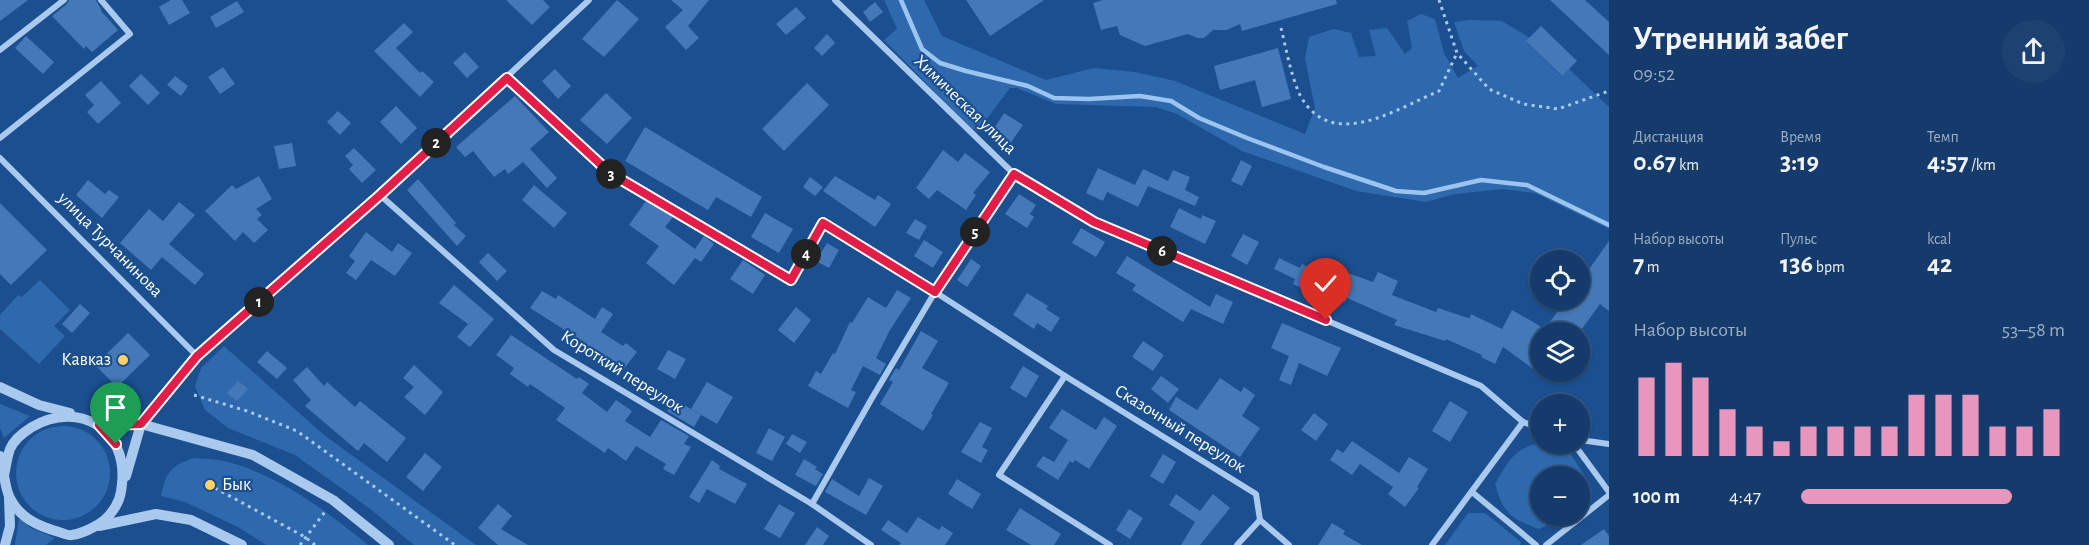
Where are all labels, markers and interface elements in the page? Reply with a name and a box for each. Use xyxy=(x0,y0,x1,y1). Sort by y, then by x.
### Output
button: share xyxy=(2002,20,2065,83)
text: Утренний забег xyxy=(1633,23,1848,56)
street label: Химическая улица xyxy=(910,52,1020,158)
text: 09:52 xyxy=(1633,64,1675,84)
pin: 2 xyxy=(421,128,451,158)
text: Дистанция xyxy=(1633,129,1704,145)
text: Время xyxy=(1780,129,1822,145)
text: Темп xyxy=(1927,129,1959,145)
text: 2 xyxy=(432,135,440,151)
text: 0.67 xyxy=(1633,149,1676,175)
text: 3:19 xyxy=(1780,149,1819,175)
text: 4:57 xyxy=(1927,149,1969,175)
text: km xyxy=(1676,157,1699,173)
text: /km xyxy=(1969,157,1996,173)
pin: 3 xyxy=(596,159,626,189)
text: 3 xyxy=(608,166,614,182)
street label: улица Турчанинова xyxy=(53,188,166,301)
pin: 5 xyxy=(960,217,990,247)
text: 5 xyxy=(972,224,978,240)
text: Набор высоты xyxy=(1633,231,1724,247)
text: Пульс xyxy=(1780,231,1817,247)
text: kcal xyxy=(1927,231,1951,247)
pin: 6 xyxy=(1147,236,1177,266)
pin: 4 xyxy=(791,239,821,269)
text: 6 xyxy=(1158,243,1166,259)
text: 4 xyxy=(802,246,810,262)
map controls xyxy=(1530,250,1590,526)
button: locate xyxy=(1530,250,1590,310)
text: 7 xyxy=(1633,251,1644,277)
text: 136 xyxy=(1780,251,1813,277)
text: 42 xyxy=(1927,251,1952,277)
pin xyxy=(1300,258,1351,320)
text: m xyxy=(1644,259,1660,275)
text: bpm xyxy=(1813,259,1845,275)
icon: check xyxy=(1309,267,1342,300)
pin: 1 xyxy=(244,287,274,317)
text: 1 xyxy=(256,294,262,310)
text: Набор высоты xyxy=(1633,320,1747,340)
text: 53–58 m xyxy=(2002,320,2065,340)
button: layers xyxy=(1530,322,1590,382)
street label: Короткий переулок xyxy=(558,327,687,417)
place label: Кавказ xyxy=(61,351,111,369)
marker: Кавказ xyxy=(116,353,130,367)
pin xyxy=(90,382,141,444)
street label: Сказочный переулок xyxy=(1111,382,1249,477)
icon: arrive xyxy=(99,391,132,424)
button: + xyxy=(1530,394,1590,454)
button: − xyxy=(1530,466,1590,526)
place label: Бык xyxy=(222,476,252,494)
marker: Бык xyxy=(203,478,217,492)
text: 100 m xyxy=(1633,487,1680,507)
text: 4:47 xyxy=(1729,487,1761,507)

